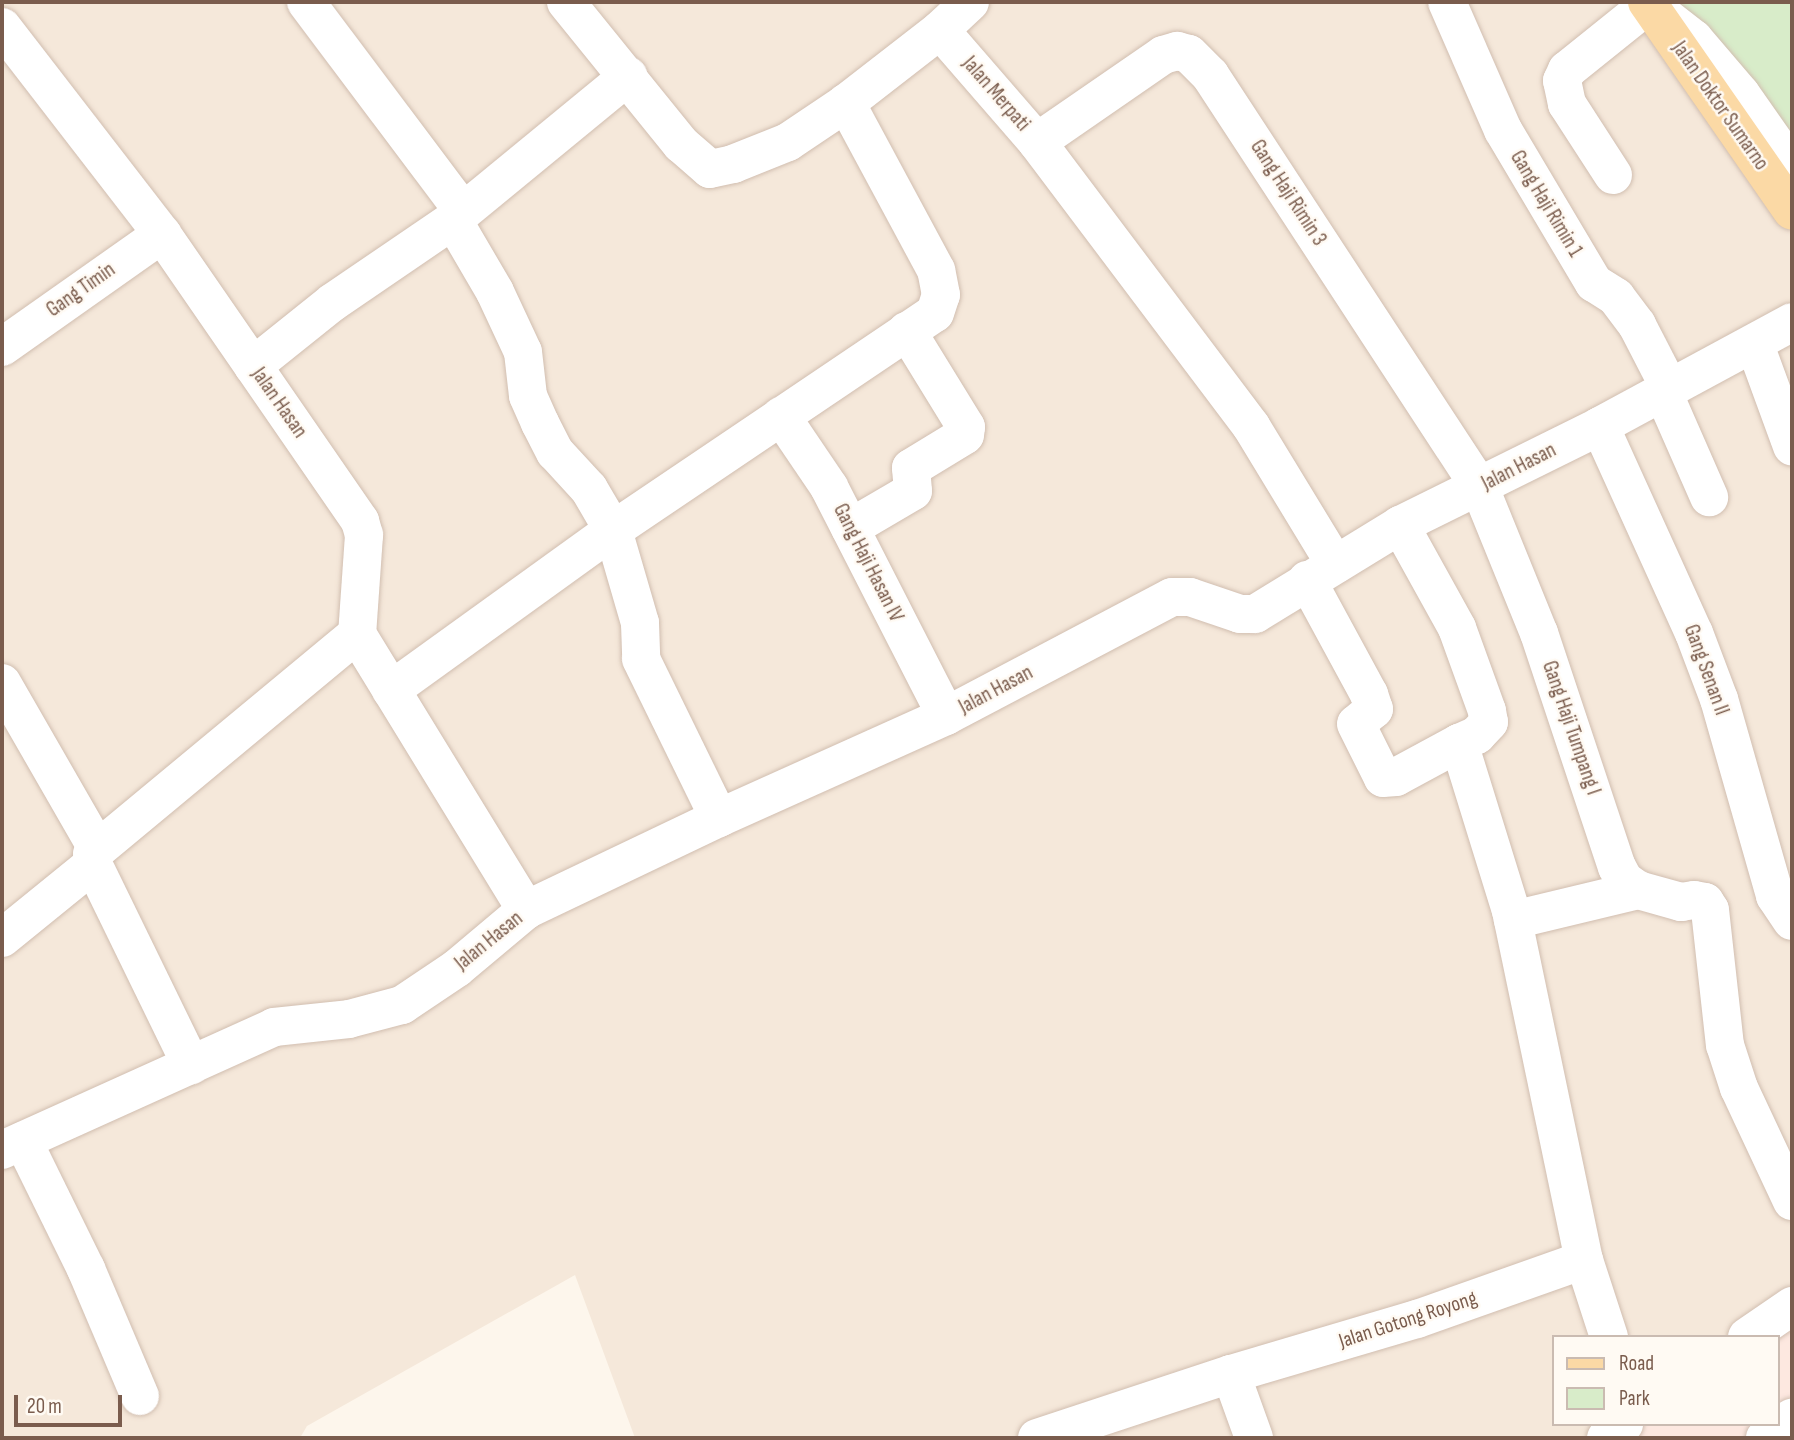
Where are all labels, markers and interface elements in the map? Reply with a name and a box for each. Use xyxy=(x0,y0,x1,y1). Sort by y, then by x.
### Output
street label: Jalan Doktor Sumarno xyxy=(1666,37,1774,175)
street label: Jalan Merpati xyxy=(957,52,1035,136)
street label: Gang Haji Rimin 3 xyxy=(1244,135,1332,251)
street label: Gang Haji Rimin 1 xyxy=(1504,146,1588,262)
street label: Gang Timin xyxy=(42,257,120,323)
street label: Jalan Hasan xyxy=(246,363,312,443)
street label: Jalan Hasan xyxy=(1478,438,1560,496)
street label: Gang Haji Hasan IV xyxy=(827,500,909,626)
street label: Gang Senan II xyxy=(1678,621,1734,719)
street label: Gang Haji Tumpang I xyxy=(1536,658,1606,798)
street label: Jalan Hasan xyxy=(955,660,1037,720)
street label: Jalan Hasan xyxy=(450,906,528,976)
street label: Jalan Gotong Royong xyxy=(1336,1286,1480,1354)
legend xyxy=(1552,1335,1780,1426)
text: Road xyxy=(1619,1351,1654,1376)
scale bar xyxy=(18,1380,126,1424)
text: Park xyxy=(1619,1386,1650,1411)
text: 20 m xyxy=(27,1394,62,1419)

